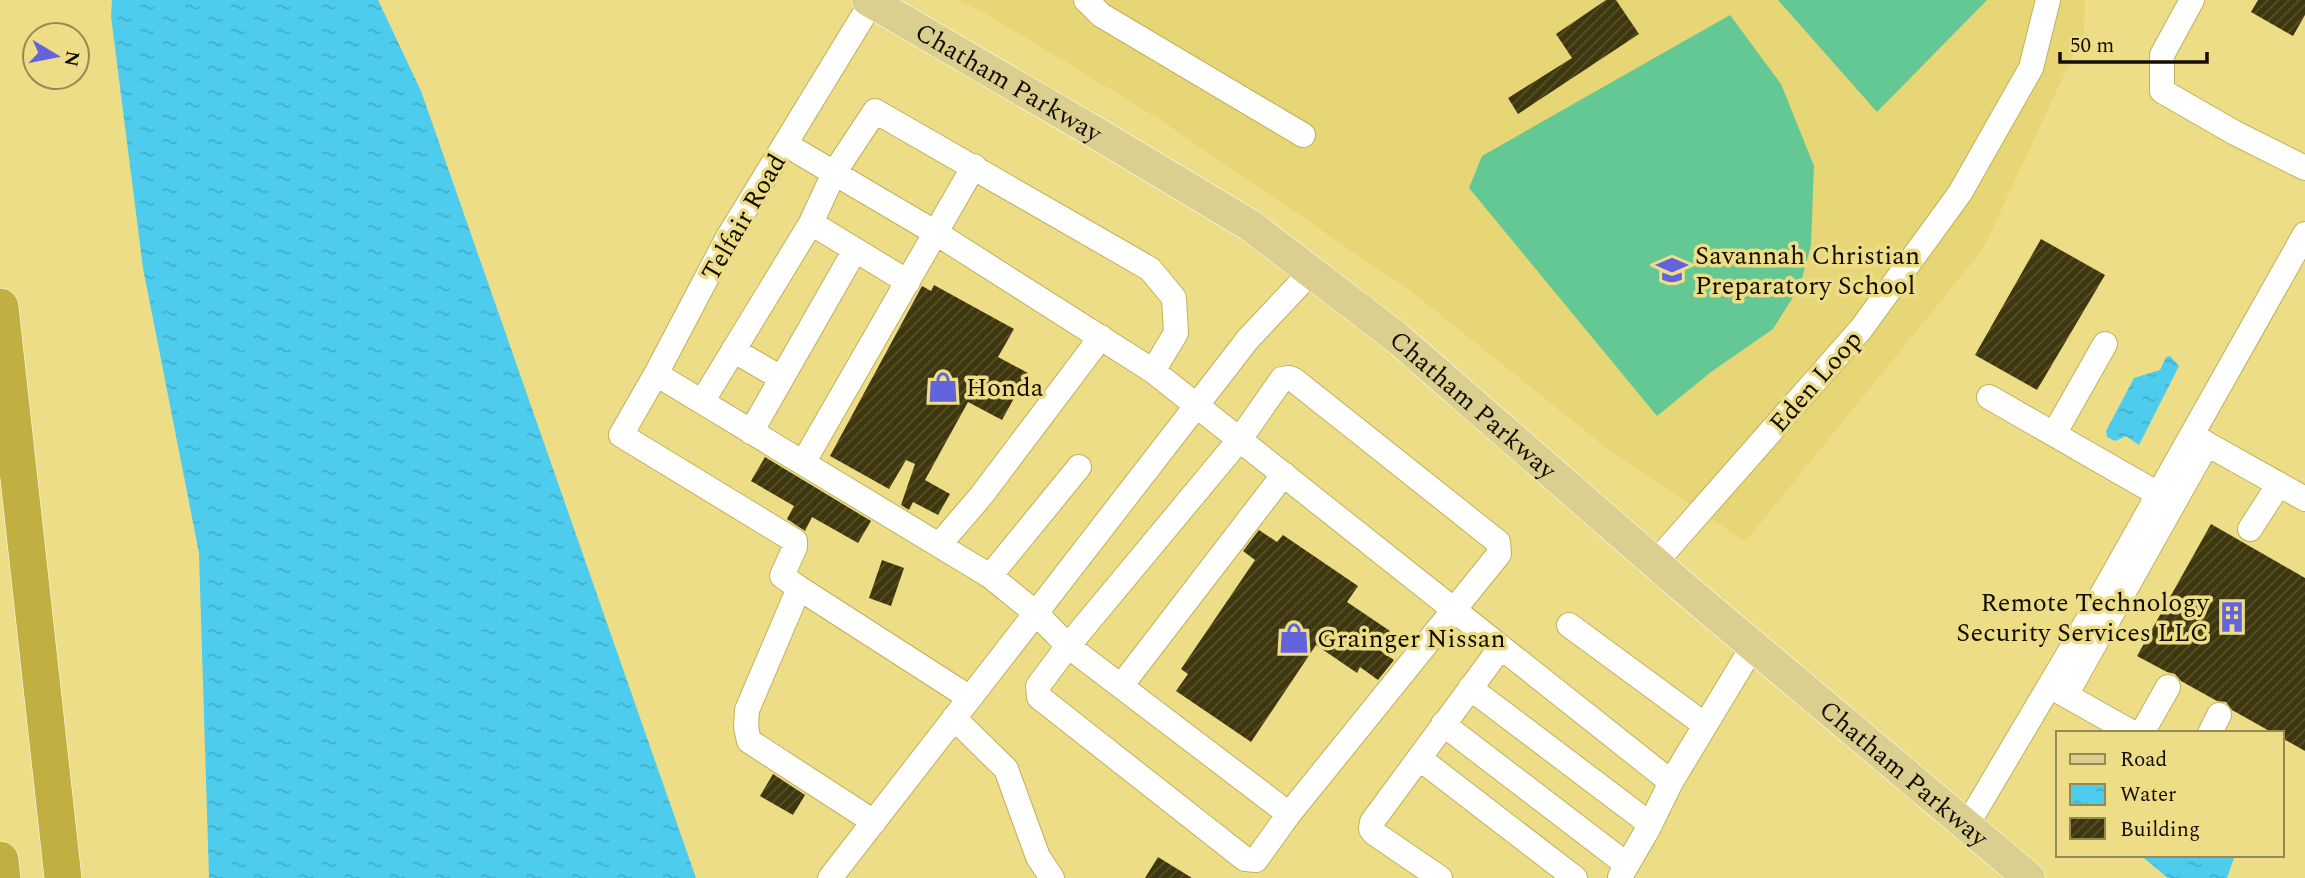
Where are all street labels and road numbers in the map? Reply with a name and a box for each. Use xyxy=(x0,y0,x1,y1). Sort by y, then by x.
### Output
street label: Chatham Parkway xyxy=(907,13,1111,154)
street label: Telfair Road xyxy=(691,146,797,289)
street label: Chatham Parkway xyxy=(1380,321,1567,490)
street label: Eden Loop xyxy=(1760,321,1872,442)
street label: Chatham Parkway xyxy=(1810,691,1998,858)

